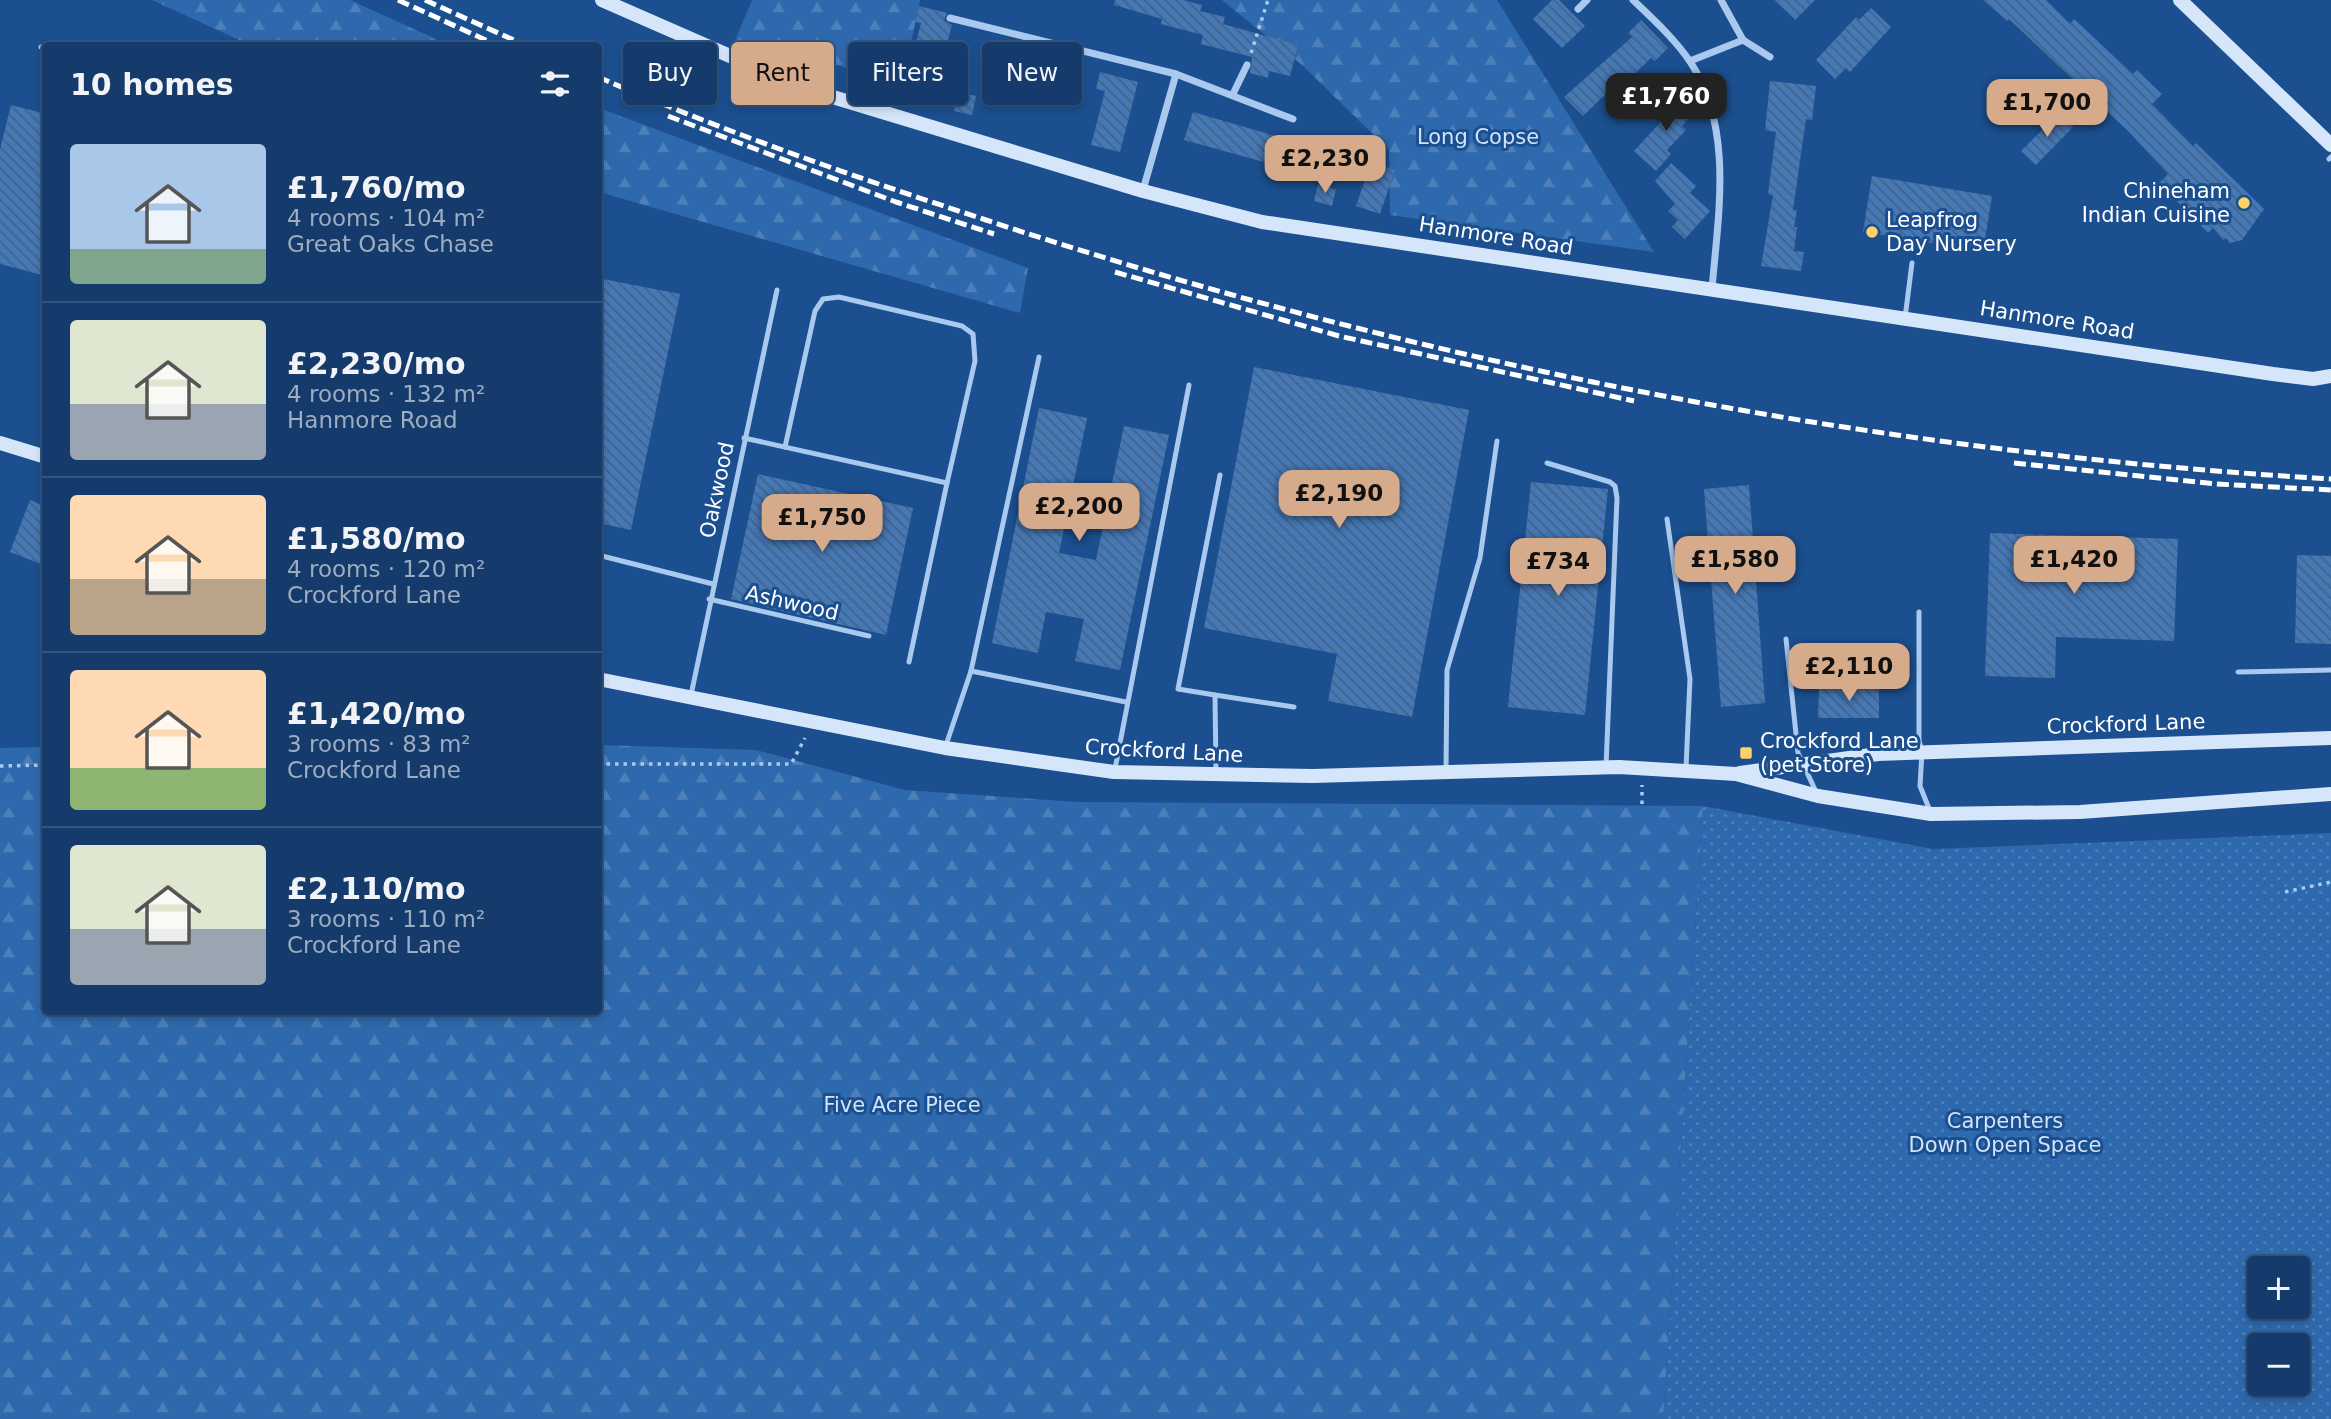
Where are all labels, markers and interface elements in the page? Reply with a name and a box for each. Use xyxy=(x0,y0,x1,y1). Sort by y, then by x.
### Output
chip: Buy xyxy=(623,42,717,105)
chip: Rent xyxy=(731,42,834,105)
chip: Filters xyxy=(848,42,968,105)
chip: New xyxy=(982,42,1082,105)
icon: filters xyxy=(536,65,574,103)
text: 10 homes xyxy=(70,67,234,102)
pin: £1,760 xyxy=(1609,74,1723,133)
pin: £1,700 xyxy=(1990,80,2104,139)
text: £1,760 xyxy=(1622,83,1710,109)
text: £1,700 xyxy=(2003,89,2091,115)
park label: Long Copse xyxy=(1417,125,1539,149)
pin: £2,230 xyxy=(1268,136,1382,195)
text: £2,230 xyxy=(1281,145,1369,171)
text: £1,760/mo xyxy=(287,170,466,205)
icon: home xyxy=(126,172,210,256)
place label: Chineham Indian Cuisine xyxy=(2082,179,2230,227)
marker: Chineham Indian Cuisine xyxy=(2236,195,2252,211)
text: 4 rooms · 104 m² xyxy=(287,205,485,231)
place label: Leapfrog Day Nursery xyxy=(1886,208,2017,256)
street label: Hanmore Road xyxy=(1417,212,1575,260)
marker: Leapfrog Day Nursery xyxy=(1864,224,1880,240)
text: Great Oaks Chase xyxy=(287,231,494,257)
street label: Hanmore Road xyxy=(1978,296,2136,344)
text: £2,230/mo xyxy=(287,346,466,381)
icon: home xyxy=(126,348,210,432)
text: 4 rooms · 132 m² xyxy=(287,381,485,407)
text: Hanmore Road xyxy=(287,407,458,433)
street label: Oakwood xyxy=(695,440,739,540)
pin: £2,190 xyxy=(1282,470,1396,530)
text: £2,190 xyxy=(1295,480,1383,506)
pin: £2,200 xyxy=(1022,484,1136,543)
text: £2,200 xyxy=(1035,493,1123,519)
pin: £1,750 xyxy=(765,494,879,554)
text: £1,750 xyxy=(778,504,866,530)
text: £1,580/mo xyxy=(287,521,466,556)
icon: home xyxy=(126,523,210,607)
pin: £1,580 xyxy=(1678,536,1792,596)
pin: £1,420 xyxy=(2017,536,2131,596)
pin: £734 xyxy=(1517,538,1599,598)
text: £1,580 xyxy=(1691,546,1779,572)
text: £1,420 xyxy=(2030,546,2118,572)
text: £734 xyxy=(1526,548,1590,574)
text: 4 rooms · 120 m² xyxy=(287,556,485,582)
street label: Ashwood xyxy=(743,581,841,625)
text: Crockford Lane xyxy=(287,582,461,608)
pin: £2,110 xyxy=(1792,644,1906,703)
text: £2,110 xyxy=(1805,653,1893,679)
text: £1,420/mo xyxy=(287,696,466,731)
icon: home xyxy=(126,698,210,782)
street label: Crockford Lane xyxy=(2046,709,2206,739)
place label: Crockford Lane (pet Store) xyxy=(1760,729,1919,777)
text: 3 rooms · 83 m² xyxy=(287,731,471,757)
street label: Crockford Lane xyxy=(1084,735,1244,767)
marker: Crockford Lane (pet Store) xyxy=(1738,745,1754,761)
text: Crockford Lane xyxy=(287,757,461,783)
text: £2,110/mo xyxy=(287,871,466,906)
icon: home xyxy=(126,873,210,957)
text: 3 rooms · 110 m² xyxy=(287,906,485,932)
text: Crockford Lane xyxy=(287,932,461,958)
park label: Five Acre Piece xyxy=(823,1093,981,1117)
park label: Carpenters Down Open Space xyxy=(1909,1109,2101,1157)
map controls xyxy=(2247,1256,2310,1396)
button: + xyxy=(2247,1256,2310,1319)
button: − xyxy=(2247,1333,2310,1396)

